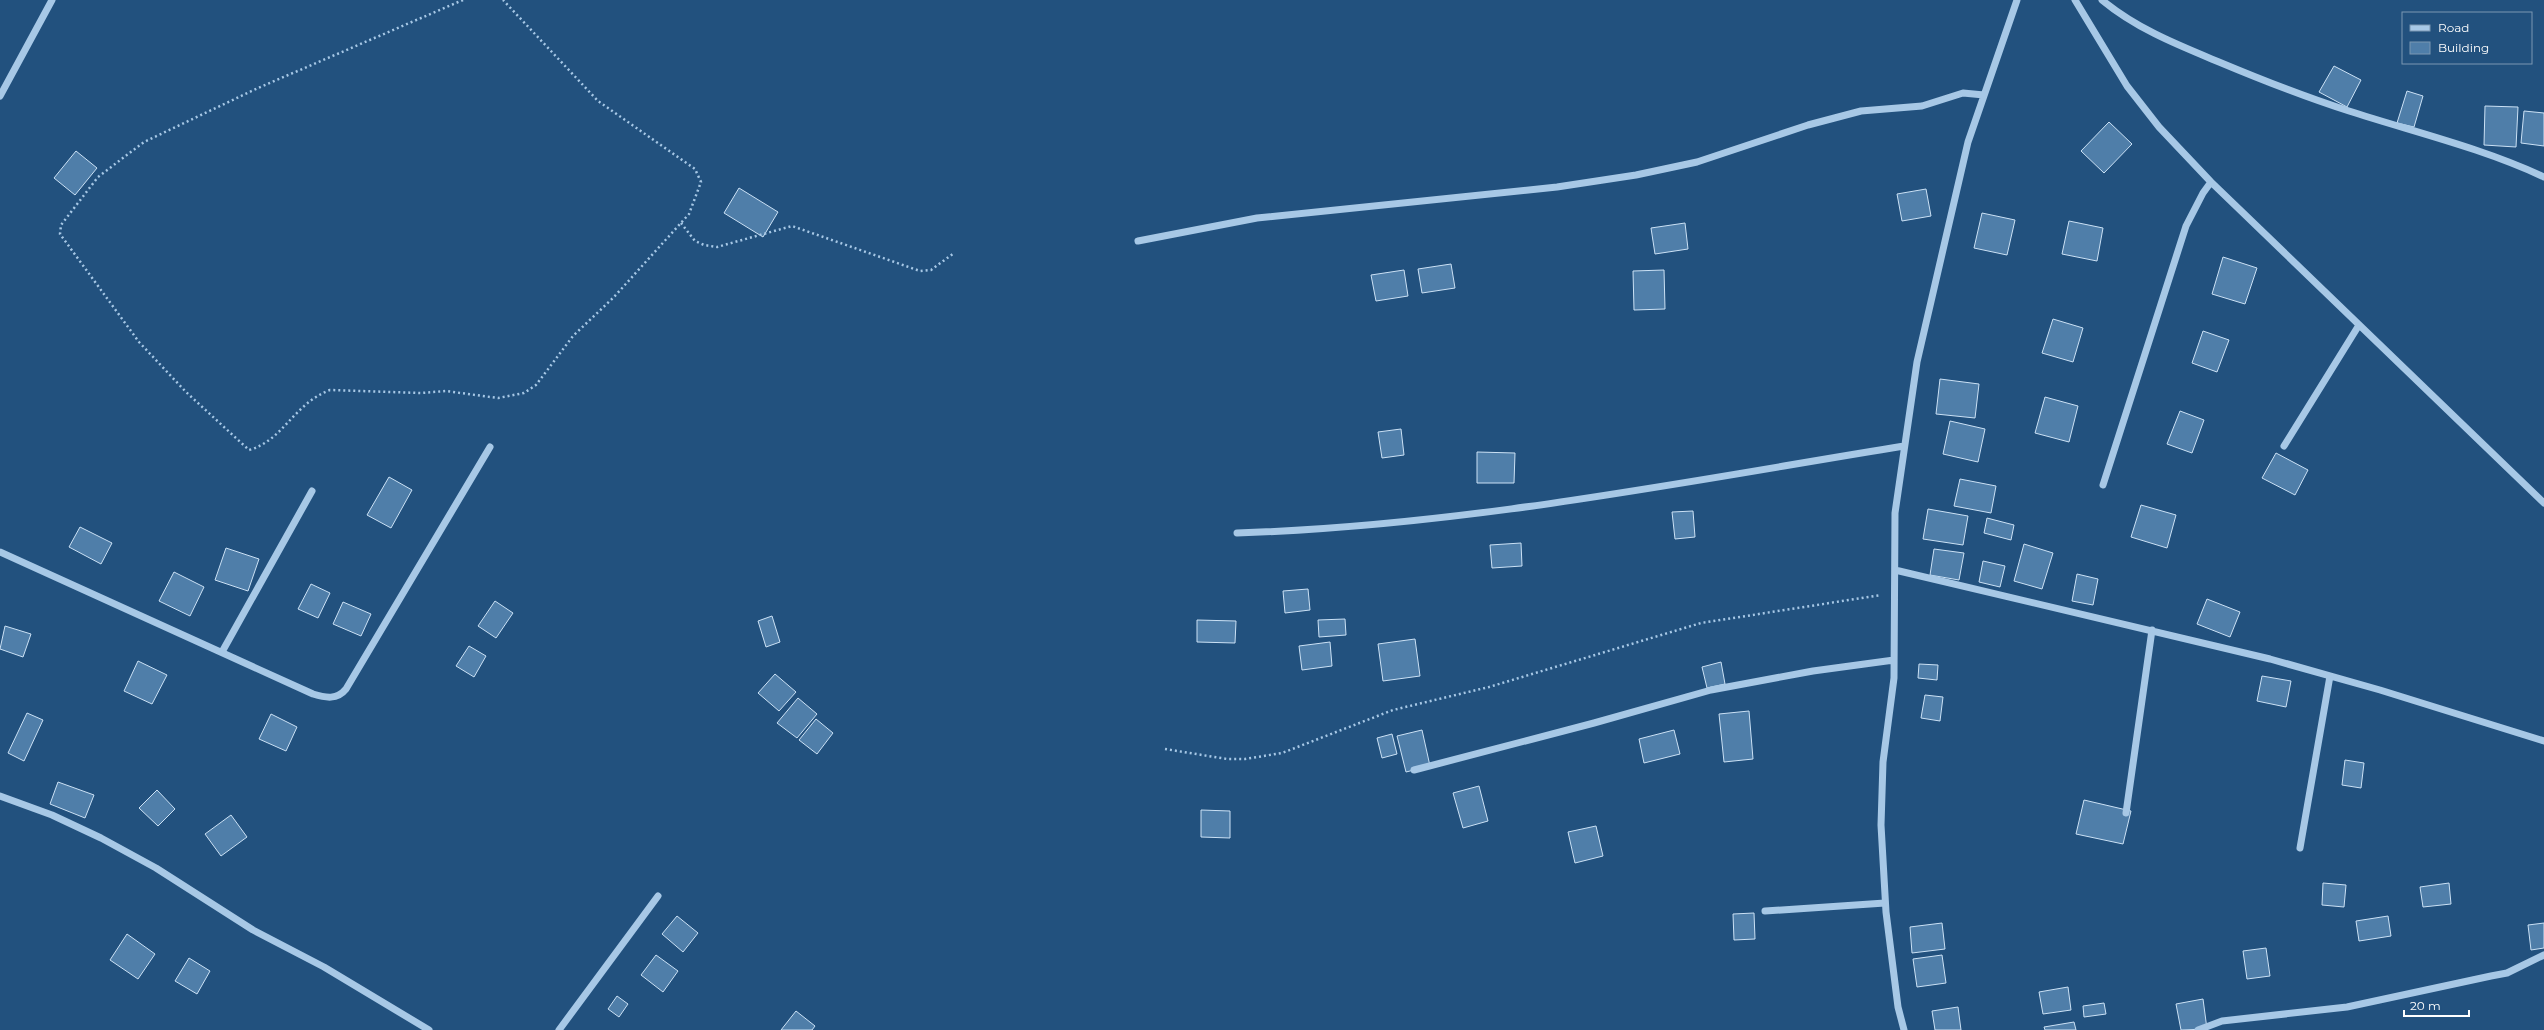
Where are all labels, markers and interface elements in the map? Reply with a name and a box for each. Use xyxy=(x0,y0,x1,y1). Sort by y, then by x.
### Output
legend xyxy=(2402,12,2532,64)
text: Road xyxy=(2438,20,2469,35)
text: Building xyxy=(2438,40,2489,55)
scale bar xyxy=(2404,992,2469,1018)
text: 20 m xyxy=(2410,998,2441,1013)

